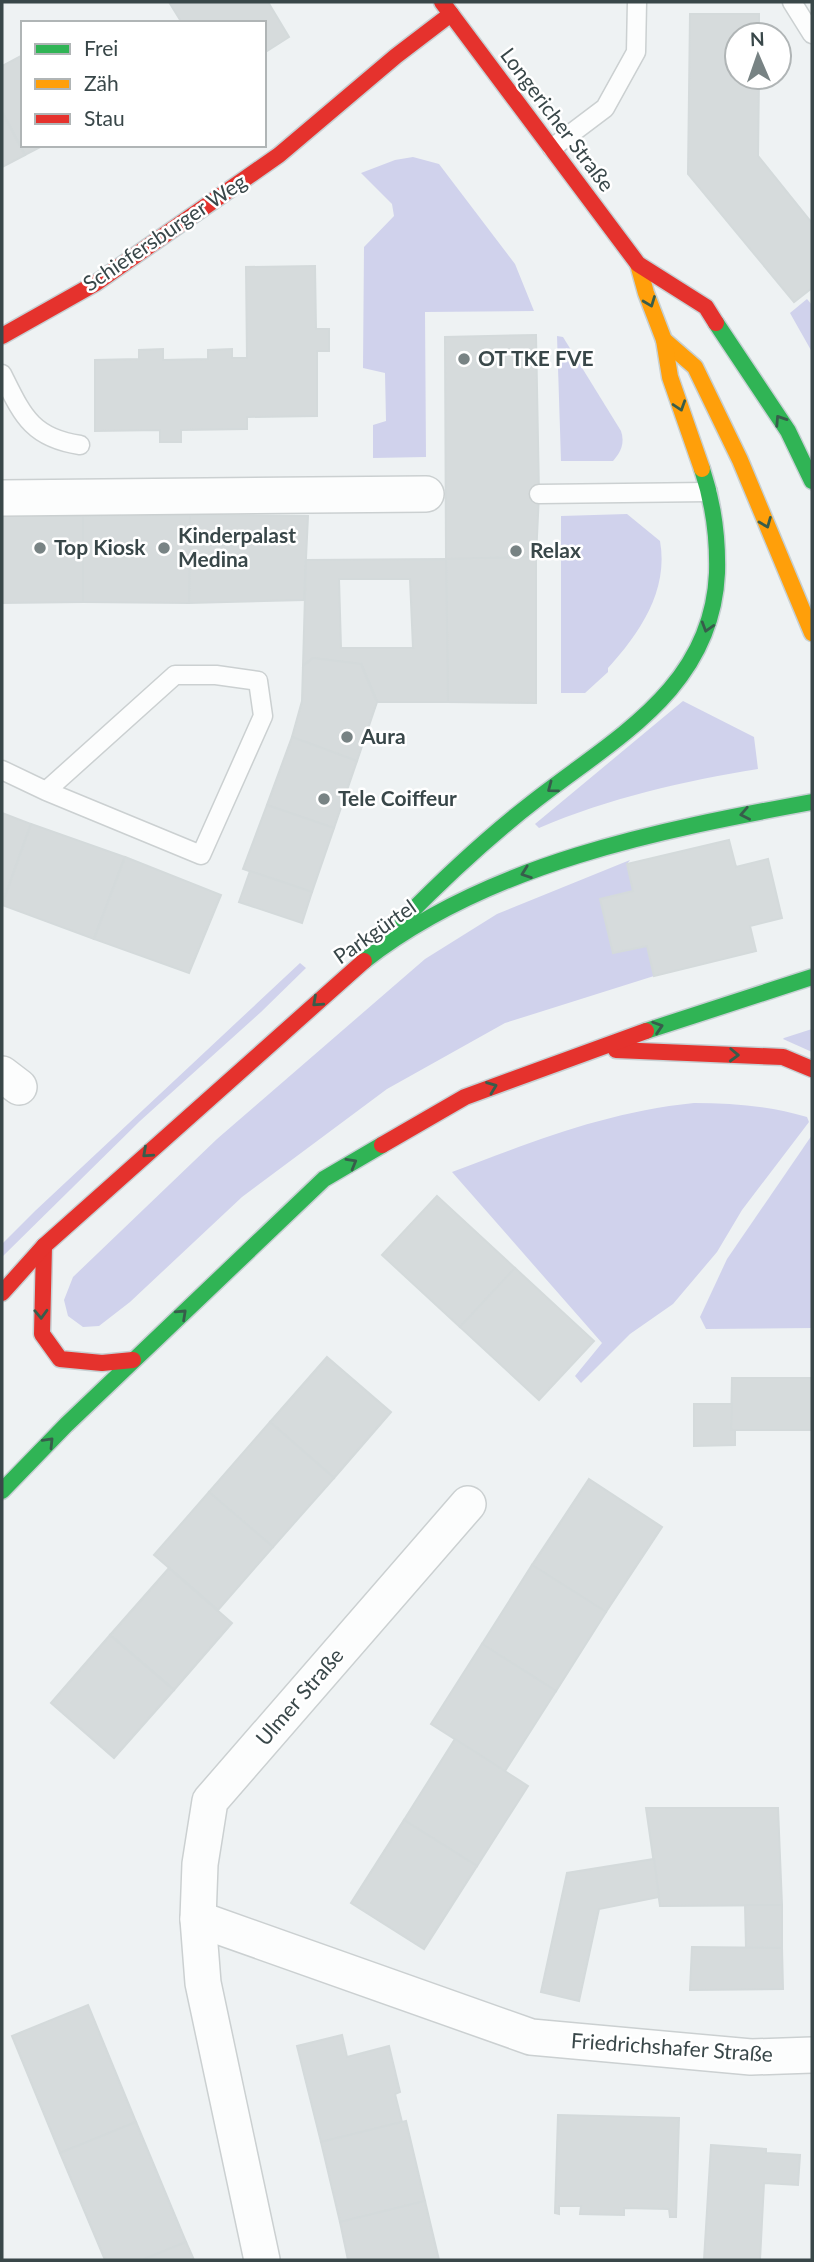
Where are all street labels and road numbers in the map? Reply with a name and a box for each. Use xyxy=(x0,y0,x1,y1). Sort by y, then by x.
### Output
street label: Longericher Straße xyxy=(496,42,620,196)
street label: Schiefersburger Weg xyxy=(78,168,251,296)
street label: Parkgürtel xyxy=(328,893,420,968)
street label: Ulmer Straße xyxy=(250,1642,348,1750)
street label: Friedrichshafer Straße xyxy=(570,2027,774,2066)

